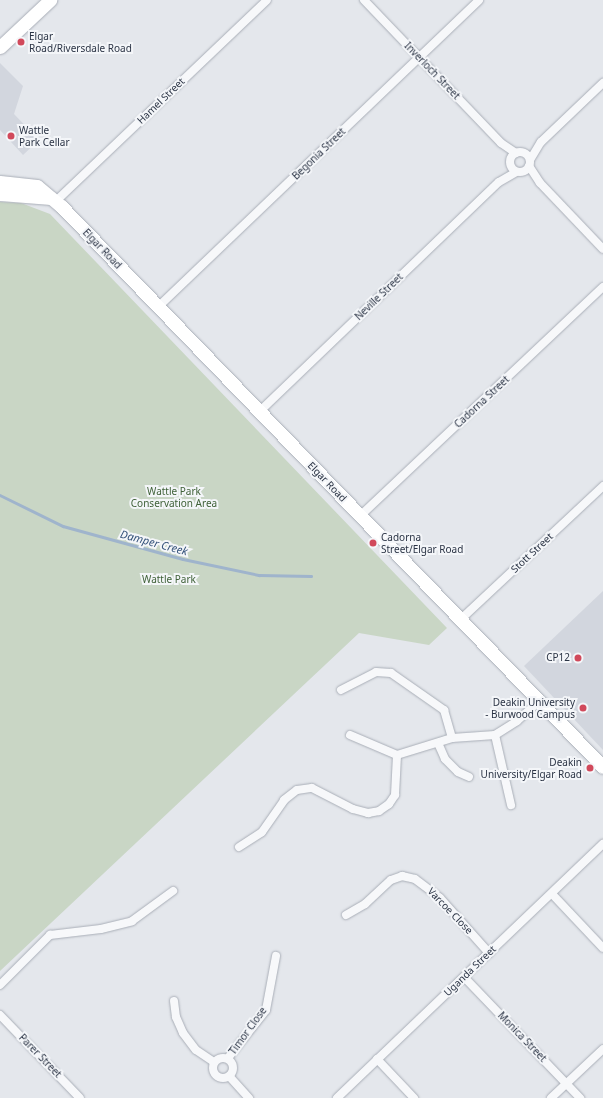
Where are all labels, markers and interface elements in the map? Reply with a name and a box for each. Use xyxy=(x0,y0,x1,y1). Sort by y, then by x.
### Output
place label: Elgar Road/Riversdale Road xyxy=(29,30,132,54)
marker: Elgar Road/Riversdale Road xyxy=(16,37,26,47)
street label: Inverloch Street xyxy=(402,40,462,102)
street label: Hamel Street xyxy=(135,75,187,127)
place label: Wattle Park Cellar xyxy=(19,124,70,148)
street label: Begonia Street xyxy=(290,126,348,182)
marker: Wattle Park Cellar xyxy=(6,131,16,141)
street label: Elgar Road xyxy=(80,227,124,271)
street label: Neville Street xyxy=(353,271,405,323)
street label: Cadorna Street xyxy=(452,374,512,430)
street label: Elgar Road xyxy=(305,460,349,504)
park label: Wattle Park Conservation Area xyxy=(131,485,217,508)
water label: Damper Creek xyxy=(119,528,189,558)
place label: Cadorna Street/Elgar Road xyxy=(381,531,463,554)
street label: Stott Street xyxy=(509,531,555,575)
marker: Cadorna Street/Elgar Road xyxy=(368,538,378,548)
park label: Wattle Park xyxy=(142,574,196,586)
place label: CP12 xyxy=(546,652,570,664)
marker: CP12 xyxy=(573,653,583,663)
place label: Deakin University - Burwood Campus xyxy=(485,696,575,720)
marker: Deakin University - Burwood Campus xyxy=(578,703,588,713)
place label: Deakin University/Elgar Road xyxy=(481,756,582,780)
marker: Deakin University/Elgar Road xyxy=(585,763,595,773)
street label: Varcoe Close xyxy=(425,885,475,937)
street label: Uganda Street xyxy=(442,943,498,999)
street label: Timor Close xyxy=(227,1005,269,1057)
street label: Monica Street xyxy=(495,1010,549,1064)
street label: Parer Street xyxy=(16,1032,64,1080)

